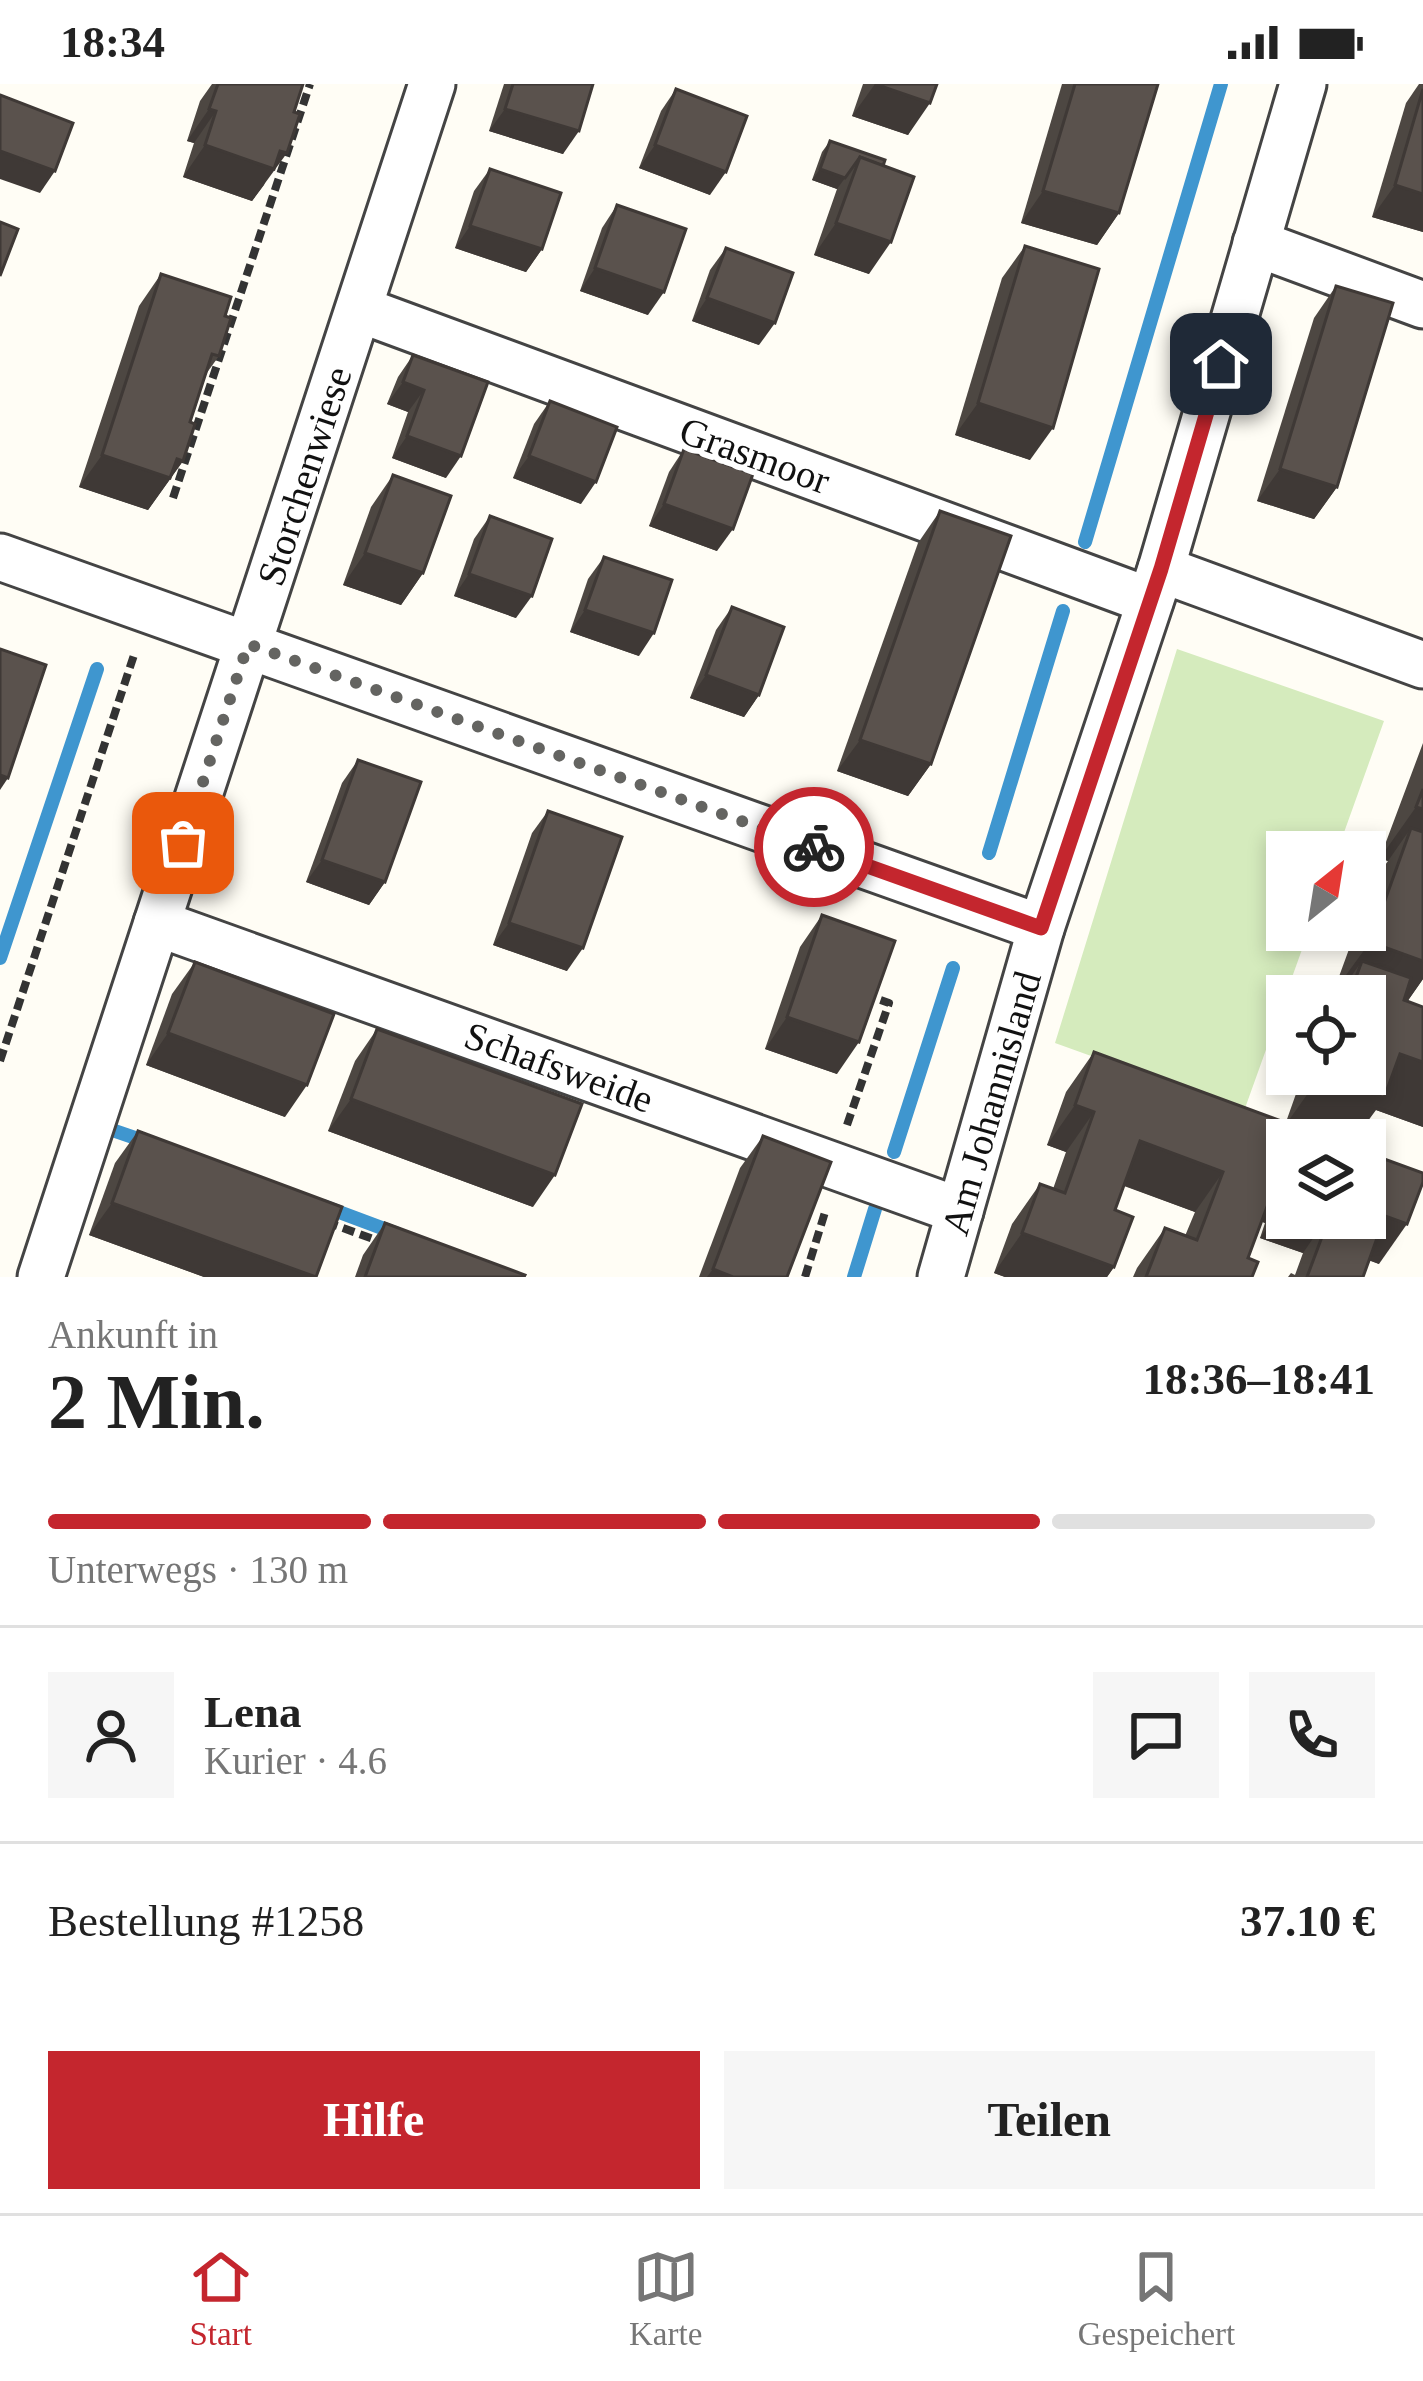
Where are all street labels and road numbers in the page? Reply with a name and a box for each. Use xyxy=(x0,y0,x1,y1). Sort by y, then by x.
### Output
street label: Storchenwiese xyxy=(248,361,360,591)
street label: Grasmoor xyxy=(674,408,836,502)
street label: Am Johannisland xyxy=(933,966,1049,1240)
street label: Schafsweide xyxy=(459,1013,659,1121)

